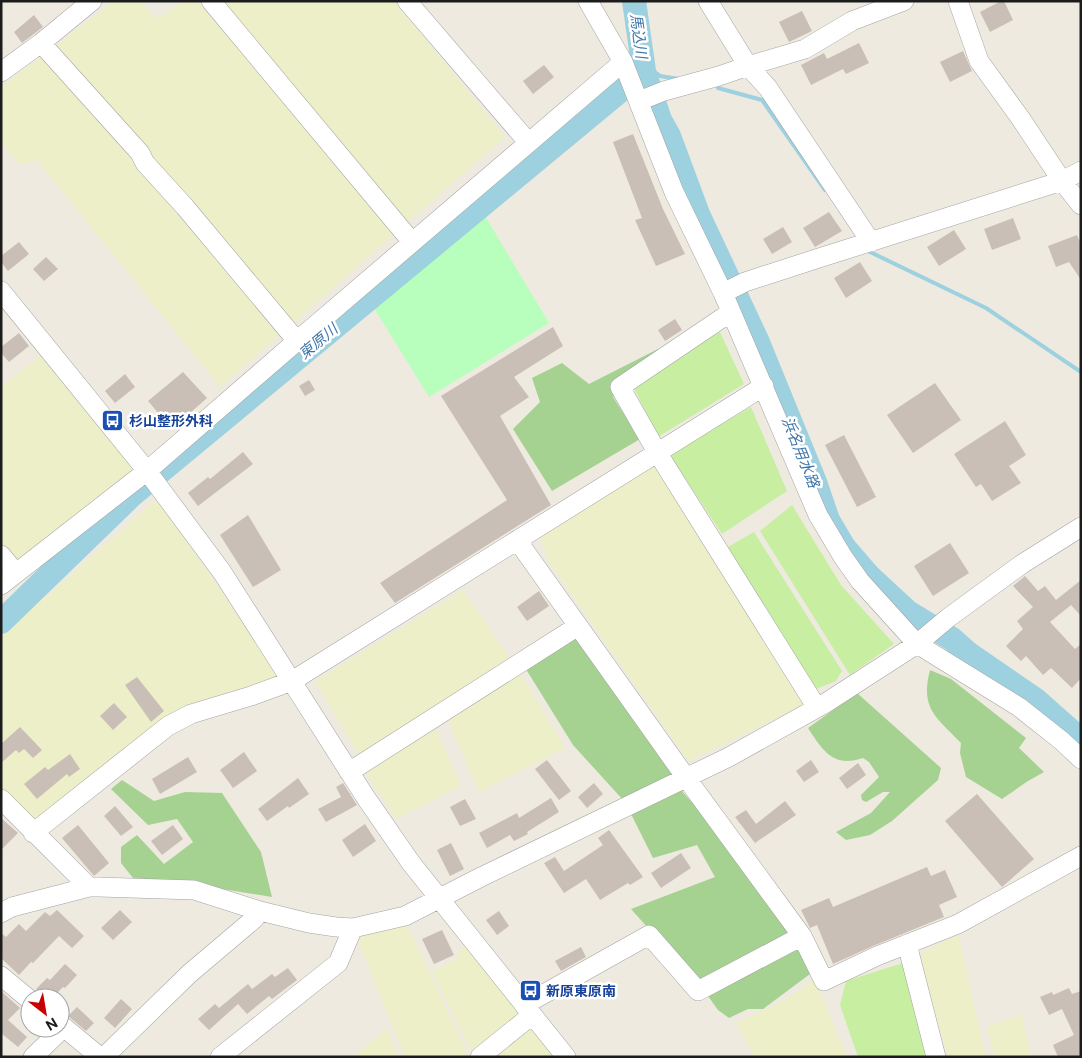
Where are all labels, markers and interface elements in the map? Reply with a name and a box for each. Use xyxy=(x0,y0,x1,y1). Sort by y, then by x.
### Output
water label: 馬込川 xyxy=(627,13,651,61)
water label: 東原川 xyxy=(295,319,342,362)
bus stop icon: 杉山整形外科 xyxy=(101,409,125,433)
place label: 杉山整形外科 xyxy=(129,413,213,429)
water label: 浜名用水路 xyxy=(779,414,824,492)
bus stop icon: 新原東原南 xyxy=(518,979,542,1003)
place label: 新原東原南 xyxy=(546,983,616,999)
north arrow xyxy=(20,988,70,1038)
text: N xyxy=(43,1014,61,1034)

